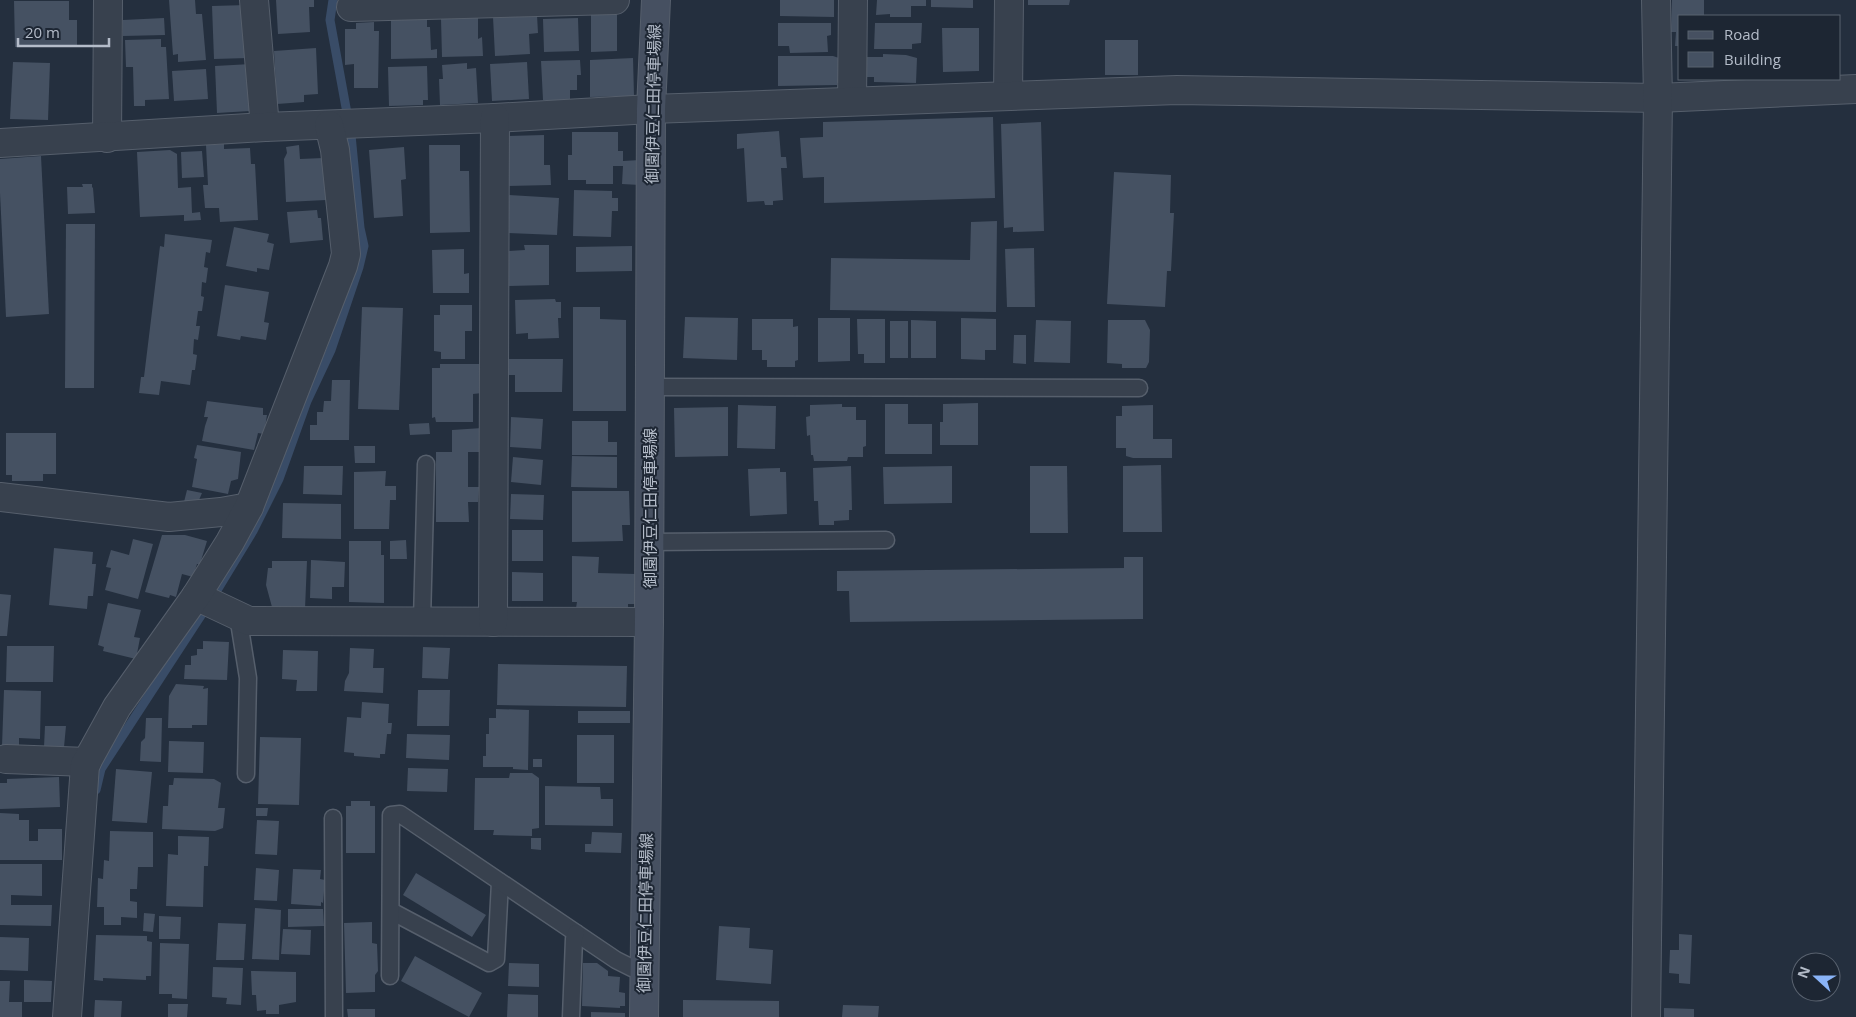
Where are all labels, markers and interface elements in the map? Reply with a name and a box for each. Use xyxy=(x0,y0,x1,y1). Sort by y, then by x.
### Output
scale bar xyxy=(18,15,109,47)
legend xyxy=(1678,15,1841,80)
text: 20 m xyxy=(25,22,60,42)
street label: 御園伊豆仁田停車場線 xyxy=(641,24,665,184)
text: Road xyxy=(1724,24,1760,44)
text: Building xyxy=(1724,49,1781,69)
street label: 御園伊豆仁田停車場線 xyxy=(639,428,661,588)
street label: 御園伊豆仁田停車場線 xyxy=(633,833,657,993)
north arrow xyxy=(1791,952,1841,1002)
text: N xyxy=(1792,963,1814,981)

